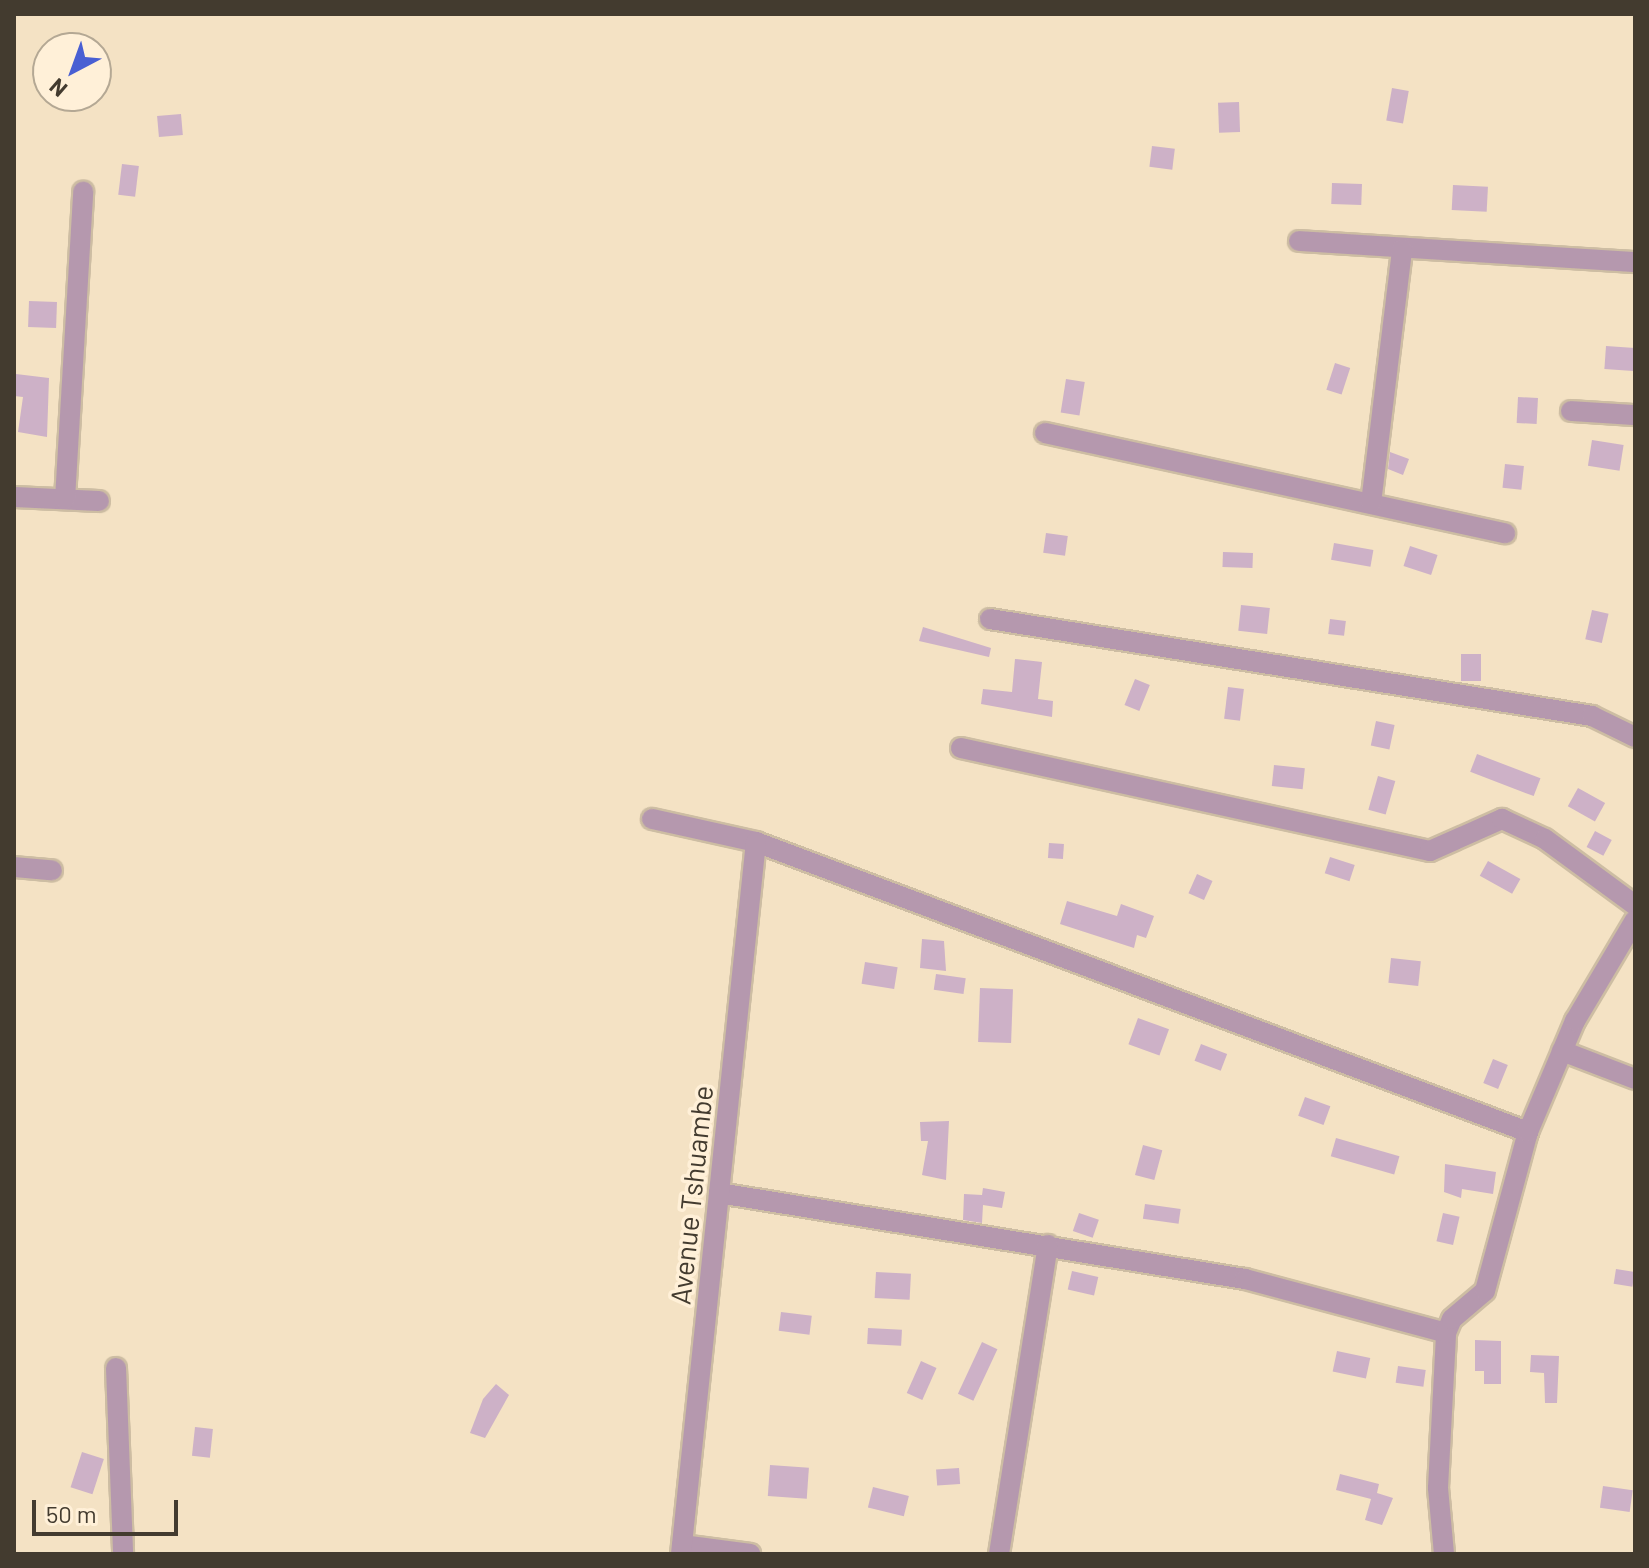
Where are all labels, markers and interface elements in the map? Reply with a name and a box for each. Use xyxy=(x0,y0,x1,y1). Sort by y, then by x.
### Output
north arrow xyxy=(32,32,112,112)
text: N xyxy=(44,74,72,103)
street label: Avenue Tshuambe xyxy=(663,1084,719,1306)
scale bar xyxy=(36,1484,182,1534)
text: 50 m xyxy=(46,1499,97,1528)

